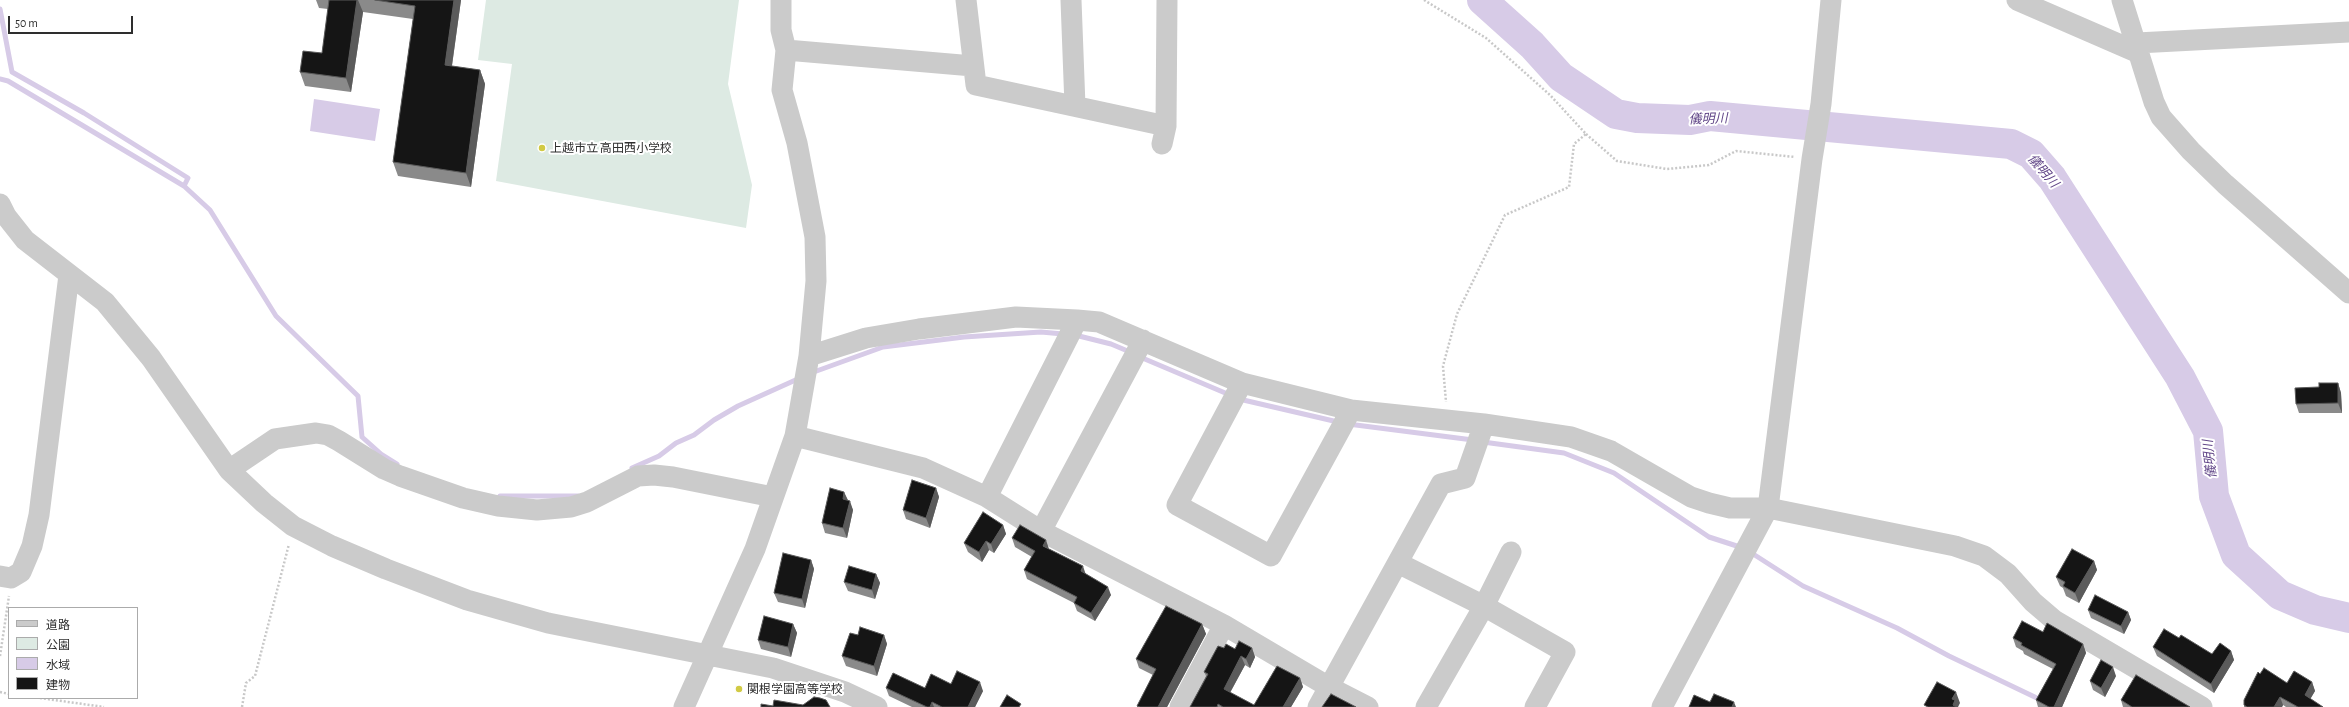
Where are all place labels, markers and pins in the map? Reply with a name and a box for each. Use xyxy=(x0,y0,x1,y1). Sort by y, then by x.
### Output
place label: 上越市立 高田西小学校 xyxy=(550,141,672,155)
marker: 上越市立 高田西小学校 xyxy=(537,143,547,153)
place label: 関根学園高等学校 xyxy=(747,682,843,696)
marker: 関根学園高等学校 xyxy=(734,684,744,694)

